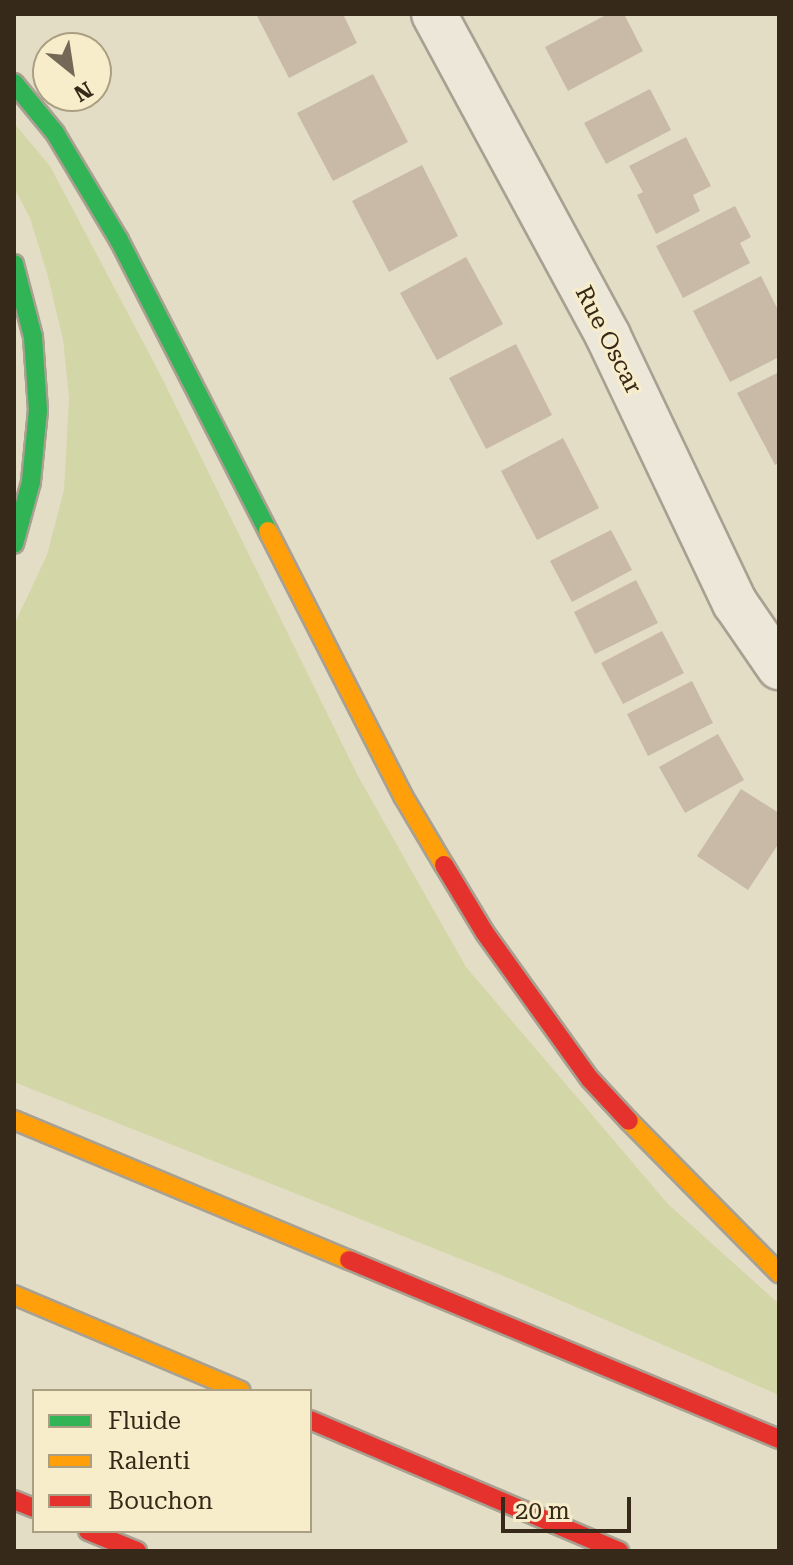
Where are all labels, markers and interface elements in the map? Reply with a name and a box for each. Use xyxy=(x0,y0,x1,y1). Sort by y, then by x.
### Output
north arrow xyxy=(32,32,112,112)
text: N xyxy=(70,76,97,107)
street label: Rue Oscar xyxy=(569,281,647,399)
legend xyxy=(32,1389,312,1533)
text: Fluide xyxy=(108,1407,181,1435)
text: Ralenti xyxy=(108,1447,190,1475)
scale bar xyxy=(505,1481,635,1531)
text: Bouchon xyxy=(108,1487,213,1515)
text: 20 m xyxy=(515,1497,570,1525)

